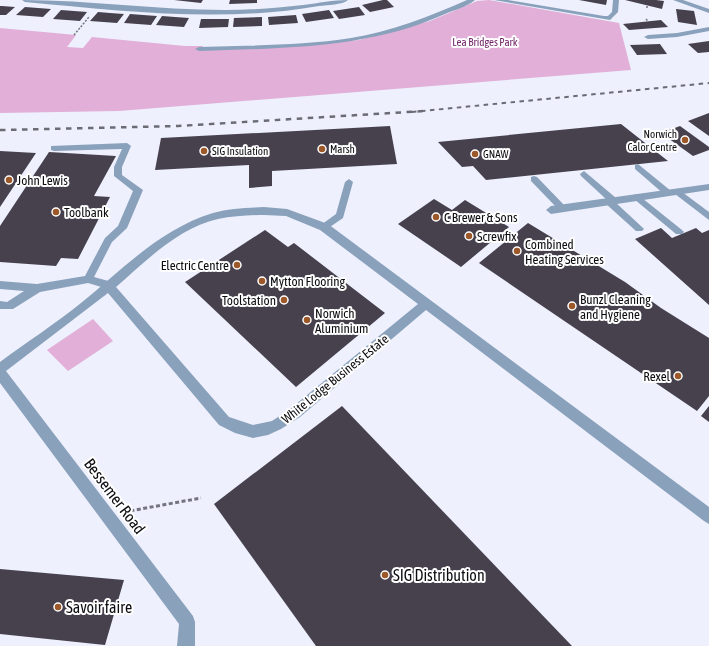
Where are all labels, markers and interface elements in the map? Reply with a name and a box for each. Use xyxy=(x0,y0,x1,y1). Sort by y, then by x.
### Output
park label: Lea Bridges Park xyxy=(452,36,518,48)
place label: Norwich Calor Centre xyxy=(628,128,677,153)
marker: Norwich Calor Centre xyxy=(680,135,690,145)
place label: Marsh xyxy=(330,143,355,155)
marker: Marsh xyxy=(317,144,327,154)
place label: SIG Insulation xyxy=(212,145,268,157)
marker: SIG Insulation xyxy=(199,146,209,156)
place label: GNAW xyxy=(483,148,508,160)
marker: GNAW xyxy=(470,149,480,159)
place label: John Lewis xyxy=(17,173,68,188)
marker: John Lewis xyxy=(4,175,14,185)
place label: Toolbank xyxy=(64,205,109,220)
marker: Toolbank xyxy=(51,207,61,217)
place label: C Brewer & Sons xyxy=(444,210,518,225)
marker: C Brewer & Sons xyxy=(431,212,441,222)
place label: Screwfix xyxy=(477,229,517,244)
marker: Screwfix xyxy=(464,231,474,241)
place label: Combined Heating Services xyxy=(525,237,604,267)
marker: Combined Heating Services xyxy=(512,246,522,256)
place label: Electric Centre xyxy=(161,258,229,273)
marker: Electric Centre xyxy=(232,260,242,270)
place label: Mytton Flooring xyxy=(270,274,346,289)
marker: Mytton Flooring xyxy=(257,276,267,286)
place label: Bunzl Cleaning and Hygiene xyxy=(580,292,651,322)
place label: Toolstation xyxy=(222,293,276,308)
marker: Toolstation xyxy=(279,295,289,305)
marker: Bunzl Cleaning and Hygiene xyxy=(567,301,577,311)
place label: Norwich Aluminium xyxy=(315,306,368,336)
marker: Norwich Aluminium xyxy=(302,315,312,325)
street label: White Lodge Business Estate xyxy=(279,331,391,427)
place label: Rexel xyxy=(643,369,671,384)
marker: Rexel xyxy=(673,371,683,381)
street label: Bessemer Road xyxy=(81,455,149,537)
place label: SIG Distribution xyxy=(393,566,485,584)
marker: SIG Distribution xyxy=(380,570,390,580)
place label: Savoir faire xyxy=(66,598,132,616)
marker: Savoir faire xyxy=(53,602,63,612)

